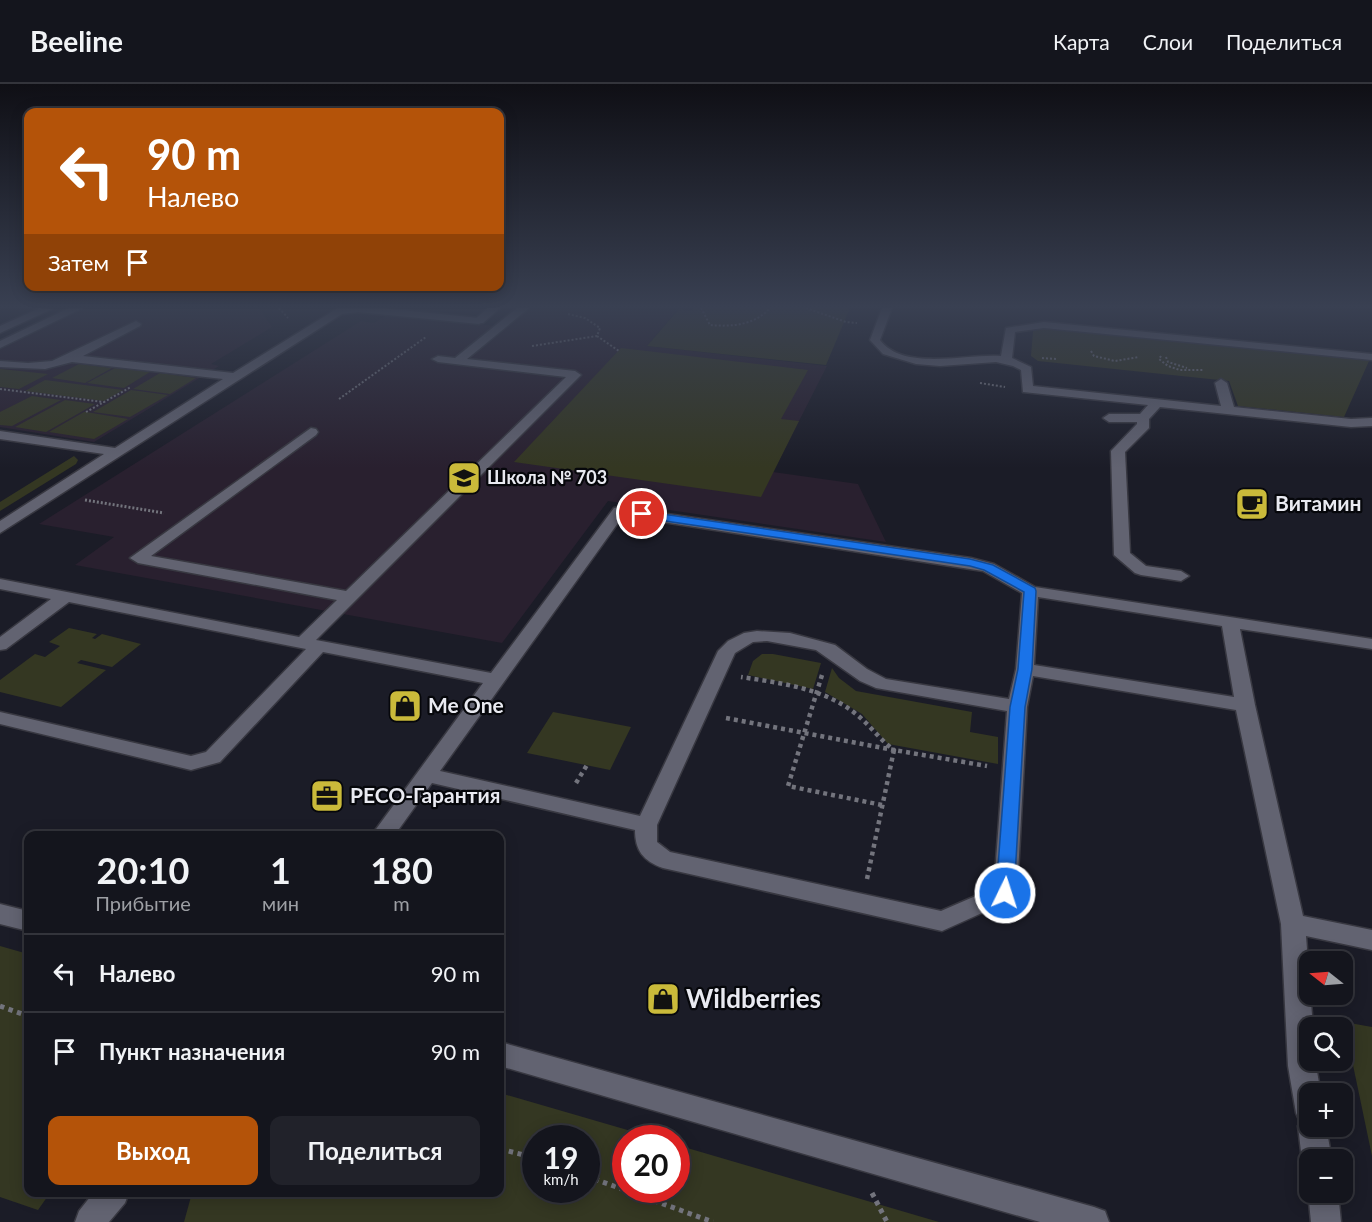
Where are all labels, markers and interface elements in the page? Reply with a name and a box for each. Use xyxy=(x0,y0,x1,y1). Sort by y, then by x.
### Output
text: Beeline xyxy=(30,24,123,58)
text: Карта xyxy=(1053,29,1110,54)
text: Слои xyxy=(1143,29,1193,54)
text: Поделиться xyxy=(1226,29,1342,54)
text: 90 m xyxy=(147,129,241,179)
icon: left xyxy=(48,132,126,210)
text: Налево xyxy=(147,180,239,213)
icon: arrive xyxy=(121,246,154,279)
text: Затем xyxy=(48,249,109,276)
school or university icon: Школа № 703 xyxy=(446,460,482,496)
place label: Школа № 703 xyxy=(487,466,607,488)
cafe icon: Витамин xyxy=(1234,486,1270,522)
pin xyxy=(616,488,667,539)
place label: Витамин xyxy=(1275,490,1362,515)
icon: arrive xyxy=(625,497,658,530)
shop icon: Me One xyxy=(387,688,423,724)
place label: Me One xyxy=(428,692,504,717)
office icon: РЕСО-Гарантия xyxy=(309,778,345,814)
place label: РЕСО-Гарантия xyxy=(350,782,500,807)
text: 20:10 xyxy=(97,848,189,892)
text: 1 xyxy=(270,848,291,892)
text: 180 xyxy=(370,848,433,892)
position arrow xyxy=(973,861,1037,925)
text: Прибытие xyxy=(95,891,191,915)
text: мин xyxy=(262,891,299,915)
text: m xyxy=(393,891,410,915)
north arrow xyxy=(1299,951,1353,1005)
map controls xyxy=(1299,951,1353,1203)
icon: left xyxy=(48,957,81,990)
text: Налево xyxy=(99,960,175,987)
text: 90 m xyxy=(431,960,480,987)
shop icon: Wildberries xyxy=(645,981,681,1017)
place label: Wildberries xyxy=(686,982,821,1014)
button: search xyxy=(1299,1017,1353,1071)
icon: arrive xyxy=(48,1035,81,1068)
text: Пункт назначения xyxy=(99,1038,285,1065)
text: 90 m xyxy=(431,1038,480,1065)
button: + xyxy=(1299,1083,1353,1137)
button: Выход xyxy=(48,1116,258,1185)
button: Поделиться xyxy=(270,1116,480,1185)
speed limit sign: 20 xyxy=(612,1125,690,1203)
text: 19 xyxy=(544,1139,578,1175)
button: − xyxy=(1299,1149,1353,1203)
text: km/h xyxy=(543,1170,579,1188)

